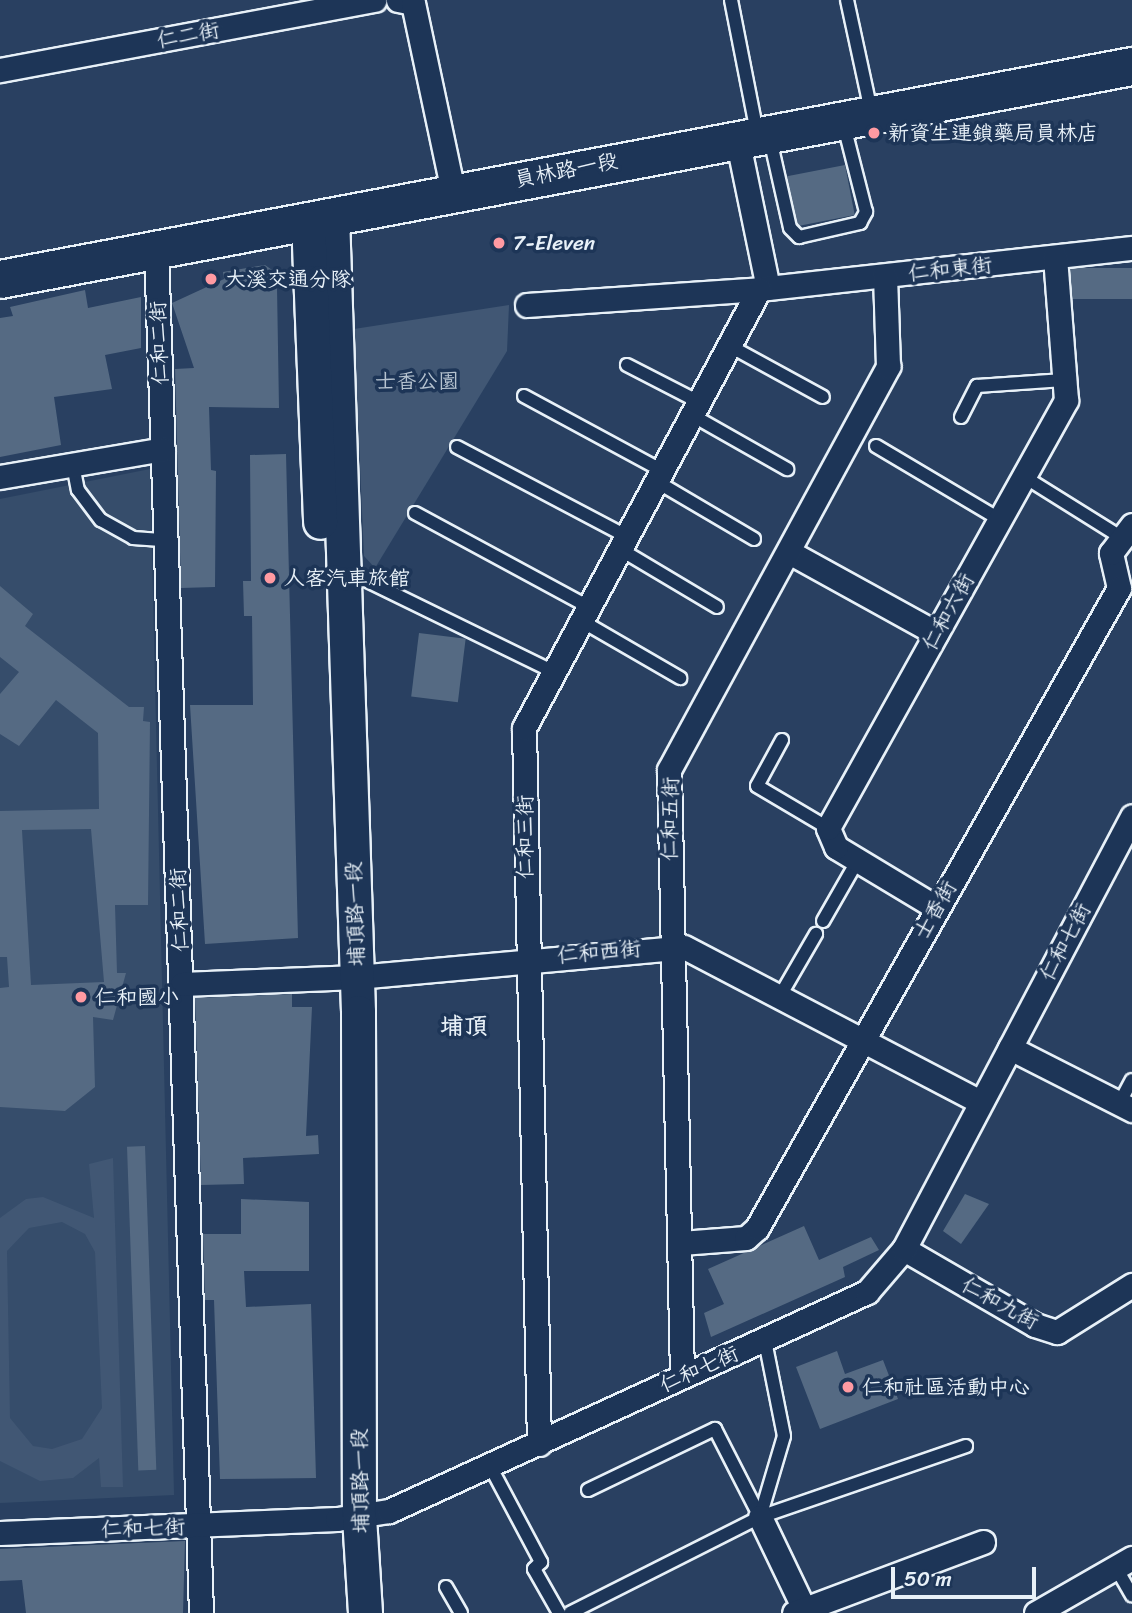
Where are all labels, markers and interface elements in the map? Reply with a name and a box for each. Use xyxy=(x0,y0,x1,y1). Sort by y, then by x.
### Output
street label: 仁二街 xyxy=(155,17,221,53)
place label: 新資生連鎖藥局員林店 xyxy=(888,120,1098,146)
marker: 新資生連鎖藥局員林店 xyxy=(866,125,882,141)
street label: 員林路一段 xyxy=(512,148,620,192)
place label: 7-Eleven xyxy=(513,230,595,256)
marker: 7-Eleven xyxy=(491,235,507,251)
street label: 仁和東街 xyxy=(907,252,993,286)
place label: 大溪交通分隊 xyxy=(225,266,351,292)
marker: 大溪交通分隊 xyxy=(203,271,219,287)
street label: 仁和二街 xyxy=(145,301,173,385)
park label: 士香公園 xyxy=(375,368,459,394)
place label: 人客汽車旅館 xyxy=(284,565,410,591)
street label: 仁和六街 xyxy=(917,569,979,655)
marker: 人客汽車旅館 xyxy=(262,570,278,586)
street label: 仁和五街 xyxy=(657,777,683,861)
street label: 仁和三街 xyxy=(512,795,538,879)
street label: 埔頂路一段 xyxy=(341,861,369,967)
street label: 仁和二街 xyxy=(165,868,193,952)
street label: 士香街 xyxy=(908,876,962,944)
street label: 仁和七街 xyxy=(1034,899,1096,985)
street label: 仁和西街 xyxy=(556,936,642,968)
place label: 仁和國小 xyxy=(95,984,179,1010)
marker: 仁和國小 xyxy=(73,989,89,1005)
district label: 埔頂 xyxy=(440,1013,488,1041)
street label: 仁和九街 xyxy=(957,1272,1043,1334)
street label: 仁和七街 xyxy=(656,1340,742,1398)
place label: 仁和社區活動中心 xyxy=(862,1374,1030,1400)
marker: 仁和社區活動中心 xyxy=(840,1379,856,1395)
street label: 埔頂路一段 xyxy=(346,1428,374,1534)
street label: 仁和七街 xyxy=(101,1514,185,1542)
scale bar xyxy=(894,1554,1039,1598)
text: 50 m xyxy=(904,1560,952,1598)

